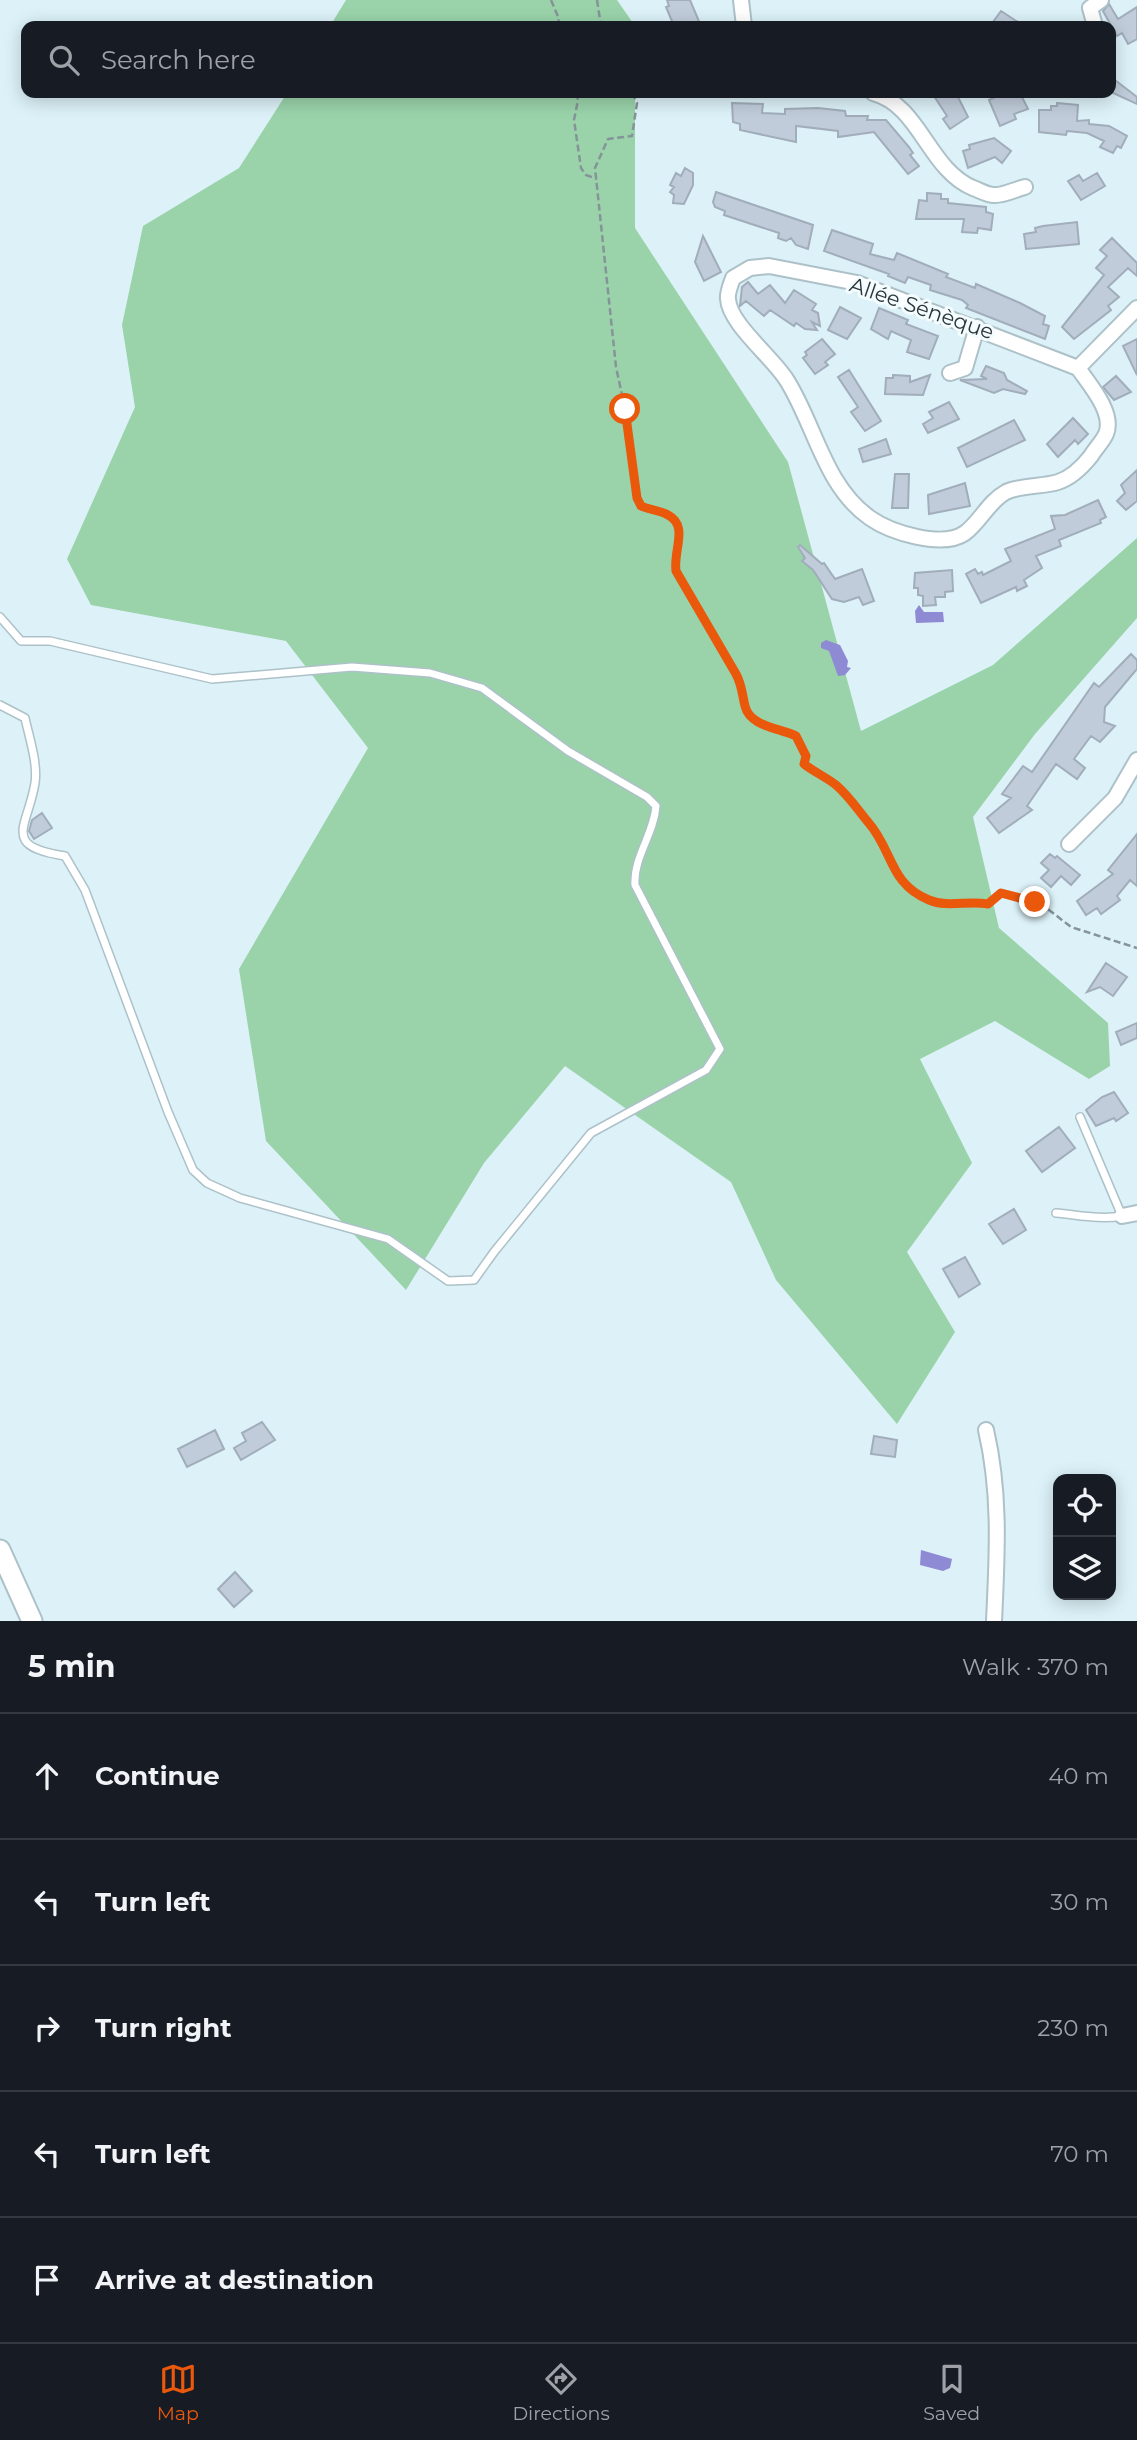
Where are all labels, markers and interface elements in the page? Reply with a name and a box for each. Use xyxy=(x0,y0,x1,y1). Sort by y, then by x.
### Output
search box xyxy=(21,21,1116,98)
icon: search xyxy=(45,41,83,79)
text: Search here xyxy=(101,44,256,76)
street label: Allée Sénèque xyxy=(847,272,997,344)
route start xyxy=(609,393,640,424)
route end xyxy=(1019,886,1050,917)
map controls xyxy=(1053,1474,1116,1600)
button: locate xyxy=(1053,1474,1116,1537)
button: layers xyxy=(1053,1537,1116,1600)
text: 5 min xyxy=(28,1648,116,1685)
text: Walk · 370 m xyxy=(962,1653,1109,1681)
icon: ahead xyxy=(28,1757,66,1795)
text: Continue xyxy=(95,1760,220,1792)
text: 40 m xyxy=(1048,1762,1109,1790)
icon: left xyxy=(28,1883,66,1921)
text: Turn left xyxy=(95,1886,211,1918)
text: 30 m xyxy=(1050,1888,1109,1916)
icon: right xyxy=(28,2009,66,2047)
text: Turn right xyxy=(95,2012,231,2044)
text: 230 m xyxy=(1037,2014,1109,2042)
icon: left xyxy=(28,2135,66,2173)
text: Turn left xyxy=(95,2138,211,2170)
text: 70 m xyxy=(1050,2140,1109,2168)
icon: arrive xyxy=(28,2261,66,2299)
text: Arrive at destination xyxy=(95,2264,374,2296)
tab: Map xyxy=(157,2360,199,2425)
tab: Directions xyxy=(512,2360,610,2425)
tab: Saved xyxy=(923,2360,980,2425)

